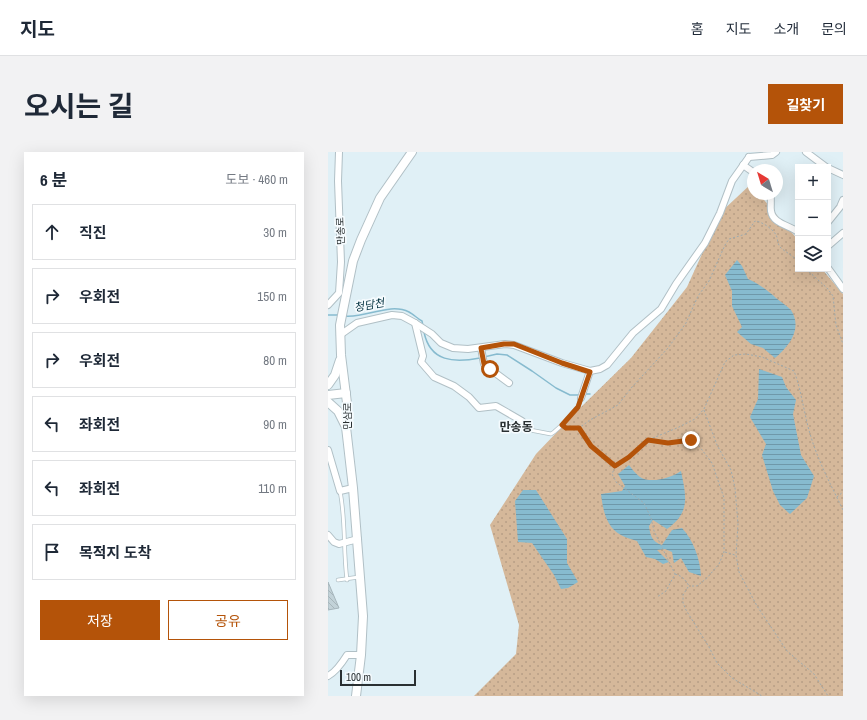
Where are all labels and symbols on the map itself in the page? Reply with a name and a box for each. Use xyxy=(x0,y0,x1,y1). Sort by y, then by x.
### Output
north arrow xyxy=(747,164,783,200)
street label: 만송로 xyxy=(334,217,347,245)
water label: 청담천 xyxy=(353,295,387,315)
route start xyxy=(481,360,499,378)
street label: 만삼로 xyxy=(341,402,354,430)
district label: 만송동 xyxy=(499,419,533,435)
route end xyxy=(682,431,700,449)
scale bar xyxy=(340,668,416,687)

